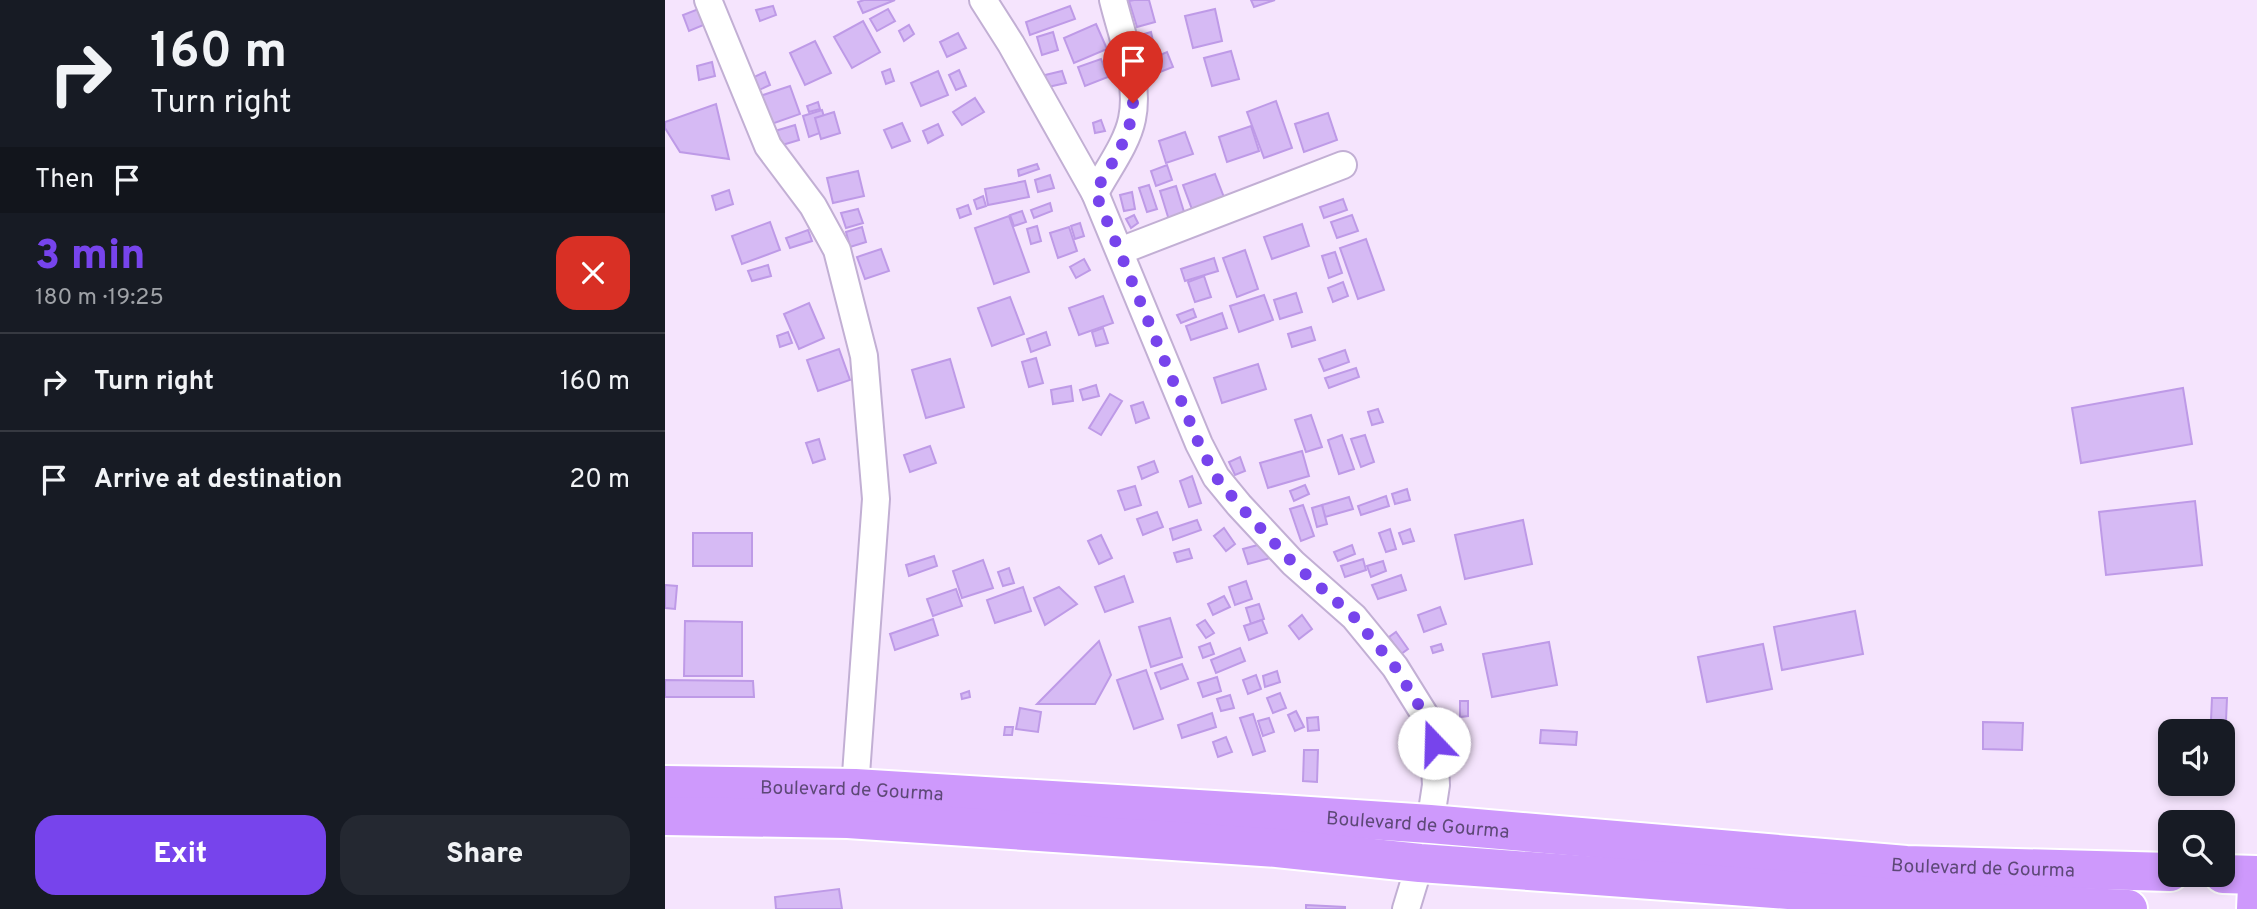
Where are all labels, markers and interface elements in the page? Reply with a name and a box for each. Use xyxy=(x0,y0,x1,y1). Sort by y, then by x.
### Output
text: 160 m xyxy=(150,23,287,85)
icon: right xyxy=(35,28,126,119)
pin xyxy=(1103,31,1163,103)
icon: arrive xyxy=(1114,42,1152,80)
text: Turn right xyxy=(150,84,292,124)
icon: arrive xyxy=(108,161,146,199)
text: Then xyxy=(35,164,94,197)
text: 3 min xyxy=(35,231,146,284)
button: close xyxy=(556,236,630,310)
text: 180 m · 19:25 xyxy=(35,284,164,313)
icon: right xyxy=(35,363,73,401)
text: Turn right xyxy=(94,366,214,399)
text: 160 m xyxy=(560,366,630,399)
icon: arrive xyxy=(35,461,73,499)
text: Arrive at destination xyxy=(94,464,342,497)
text: 20 m xyxy=(569,464,630,497)
position arrow xyxy=(1397,706,1471,780)
map controls xyxy=(2158,719,2235,887)
button: sound xyxy=(2158,719,2235,796)
street label: Boulevard de Gourma xyxy=(760,777,944,807)
street label: Boulevard de Gourma xyxy=(1325,807,1510,845)
button: search xyxy=(2158,810,2235,887)
button: Exit xyxy=(35,815,326,895)
button: Share xyxy=(340,815,630,895)
street label: Boulevard de Gourma xyxy=(1890,854,2075,883)

